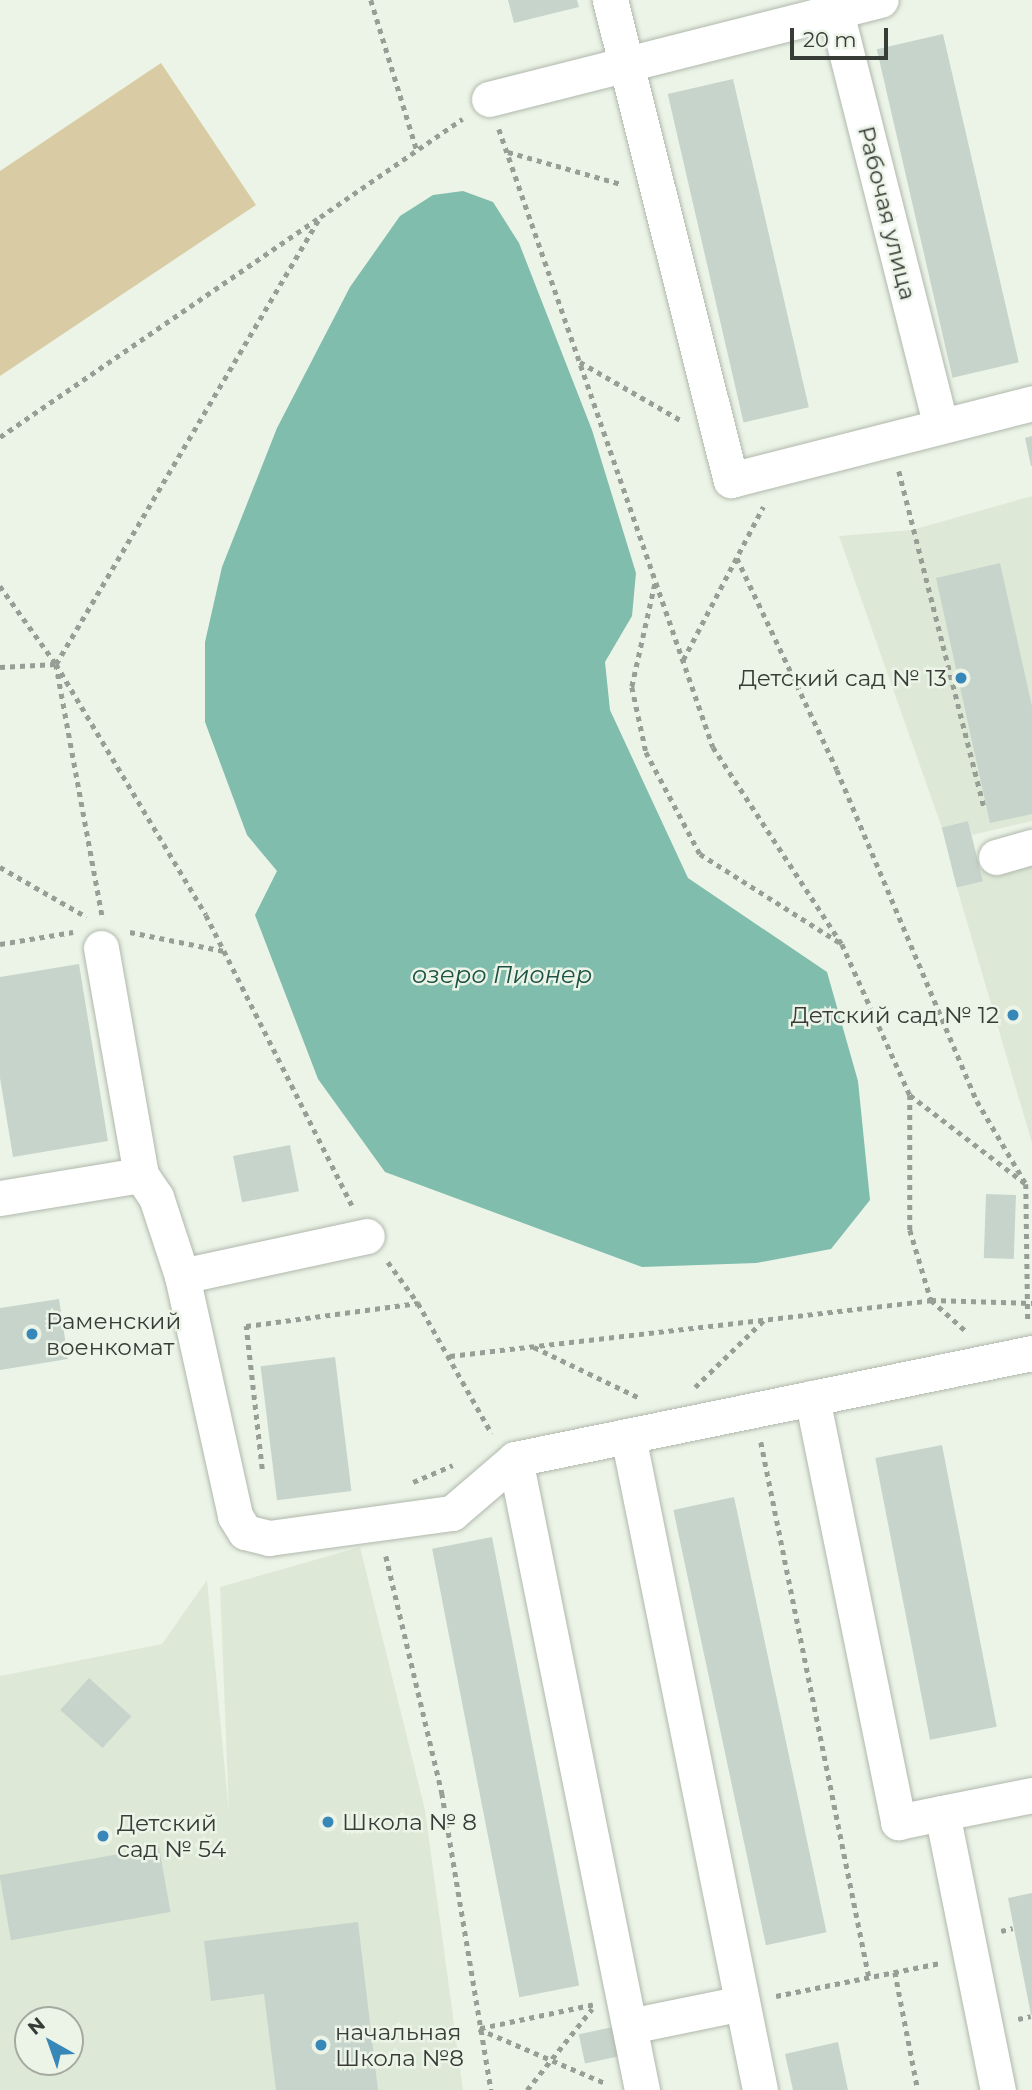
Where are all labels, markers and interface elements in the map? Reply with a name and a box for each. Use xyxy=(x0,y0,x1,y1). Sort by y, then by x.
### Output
scale bar xyxy=(794,14,892,58)
text: 20 m xyxy=(803,27,857,52)
street label: Рабочая улица xyxy=(852,123,922,303)
place label: Детский сад № 13 xyxy=(739,664,947,692)
marker: Детский сад № 13 xyxy=(953,670,969,686)
water label: озеро Пионер xyxy=(412,961,592,989)
place label: Детский сад № 12 xyxy=(791,1001,999,1029)
marker: Детский сад № 12 xyxy=(1005,1007,1021,1023)
place label: Раменский военкомат xyxy=(46,1307,181,1361)
marker: Раменский военкомат xyxy=(24,1326,40,1342)
place label: Школа № 8 xyxy=(342,1808,477,1836)
place label: Детский сад № 54 xyxy=(117,1809,226,1863)
marker: Школа № 8 xyxy=(320,1814,336,1830)
marker: Детский сад № 54 xyxy=(95,1828,111,1844)
north arrow xyxy=(14,2006,84,2076)
text: N xyxy=(23,2012,50,2040)
place label: начальная Школа №8 xyxy=(335,2018,464,2072)
marker: начальная Школа №8 xyxy=(313,2037,329,2053)

